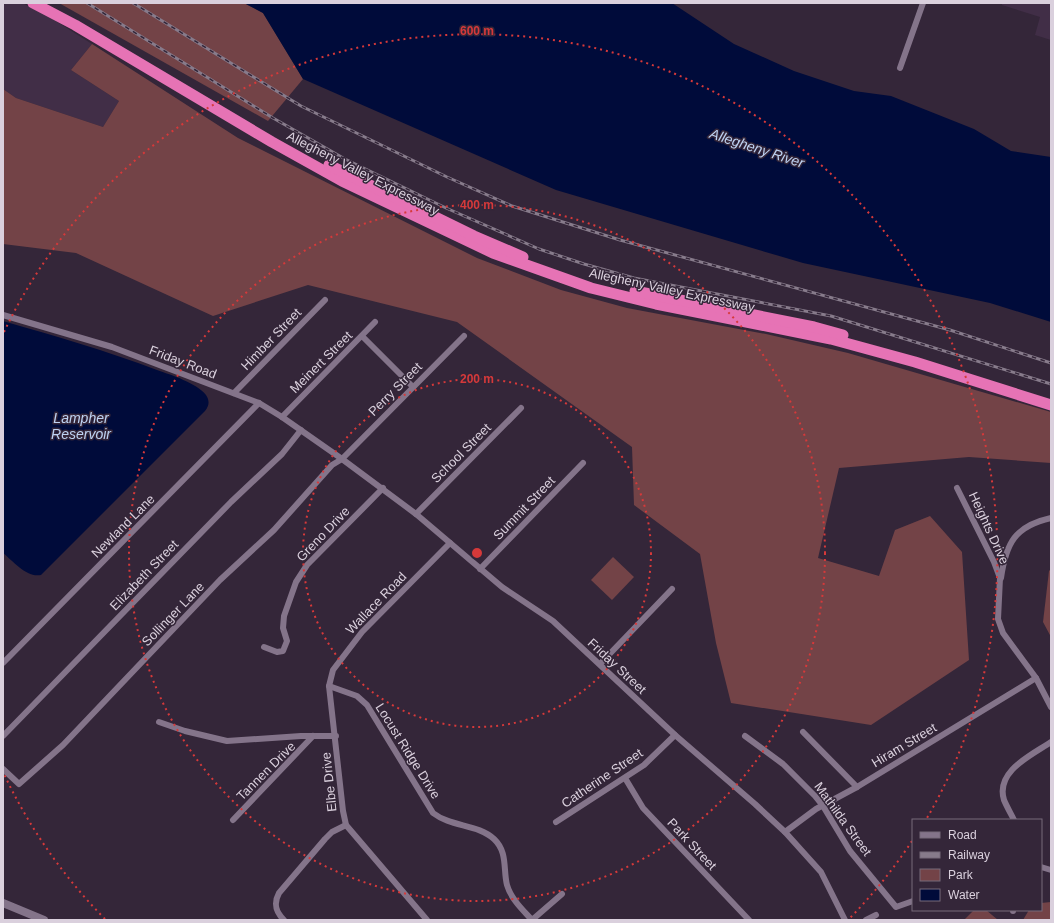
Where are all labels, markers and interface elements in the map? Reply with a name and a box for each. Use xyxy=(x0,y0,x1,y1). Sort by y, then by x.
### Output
text: 600 m xyxy=(460,24,494,38)
water label: Allegheny River xyxy=(707,125,807,171)
street label: Allegheny Valley Expressway xyxy=(284,128,442,218)
text: 400 m xyxy=(460,198,494,212)
street label: Allegheny Valley Expressway xyxy=(588,265,757,315)
street label: Himber Street xyxy=(238,305,305,373)
street label: Meinert Street xyxy=(287,328,355,396)
street label: Friday Road xyxy=(147,342,219,382)
street label: Perry Street xyxy=(365,359,425,419)
text: 200 m xyxy=(460,372,494,386)
water label: Lampher Reservoir xyxy=(51,410,112,442)
street label: School Street xyxy=(428,420,494,486)
street label: Summit Street xyxy=(490,473,558,543)
street label: Heights Drive xyxy=(966,489,1012,567)
street label: Newland Lane xyxy=(88,491,158,561)
street label: Greno Drive xyxy=(293,504,353,564)
street label: Elizabeth Street xyxy=(107,537,182,613)
centre of rings xyxy=(470,546,484,560)
street label: Wallace Road xyxy=(343,569,409,637)
street label: Sollinger Lane xyxy=(139,579,207,649)
street label: Friday Street xyxy=(585,635,650,697)
street label: Locust Ridge Drive xyxy=(373,700,443,802)
street label: Hiram Street xyxy=(869,720,939,770)
street label: Tannen Drive xyxy=(234,739,298,803)
street label: Catherine Street xyxy=(559,745,646,811)
street label: Elbe Drive xyxy=(318,751,340,813)
street label: Mathilda Street xyxy=(811,779,875,859)
street label: Park Street xyxy=(664,815,720,873)
legend xyxy=(912,819,1042,911)
text: Road xyxy=(948,828,977,842)
text: Railway xyxy=(948,848,990,862)
text: Park xyxy=(948,868,974,882)
text: Water xyxy=(948,888,980,902)

